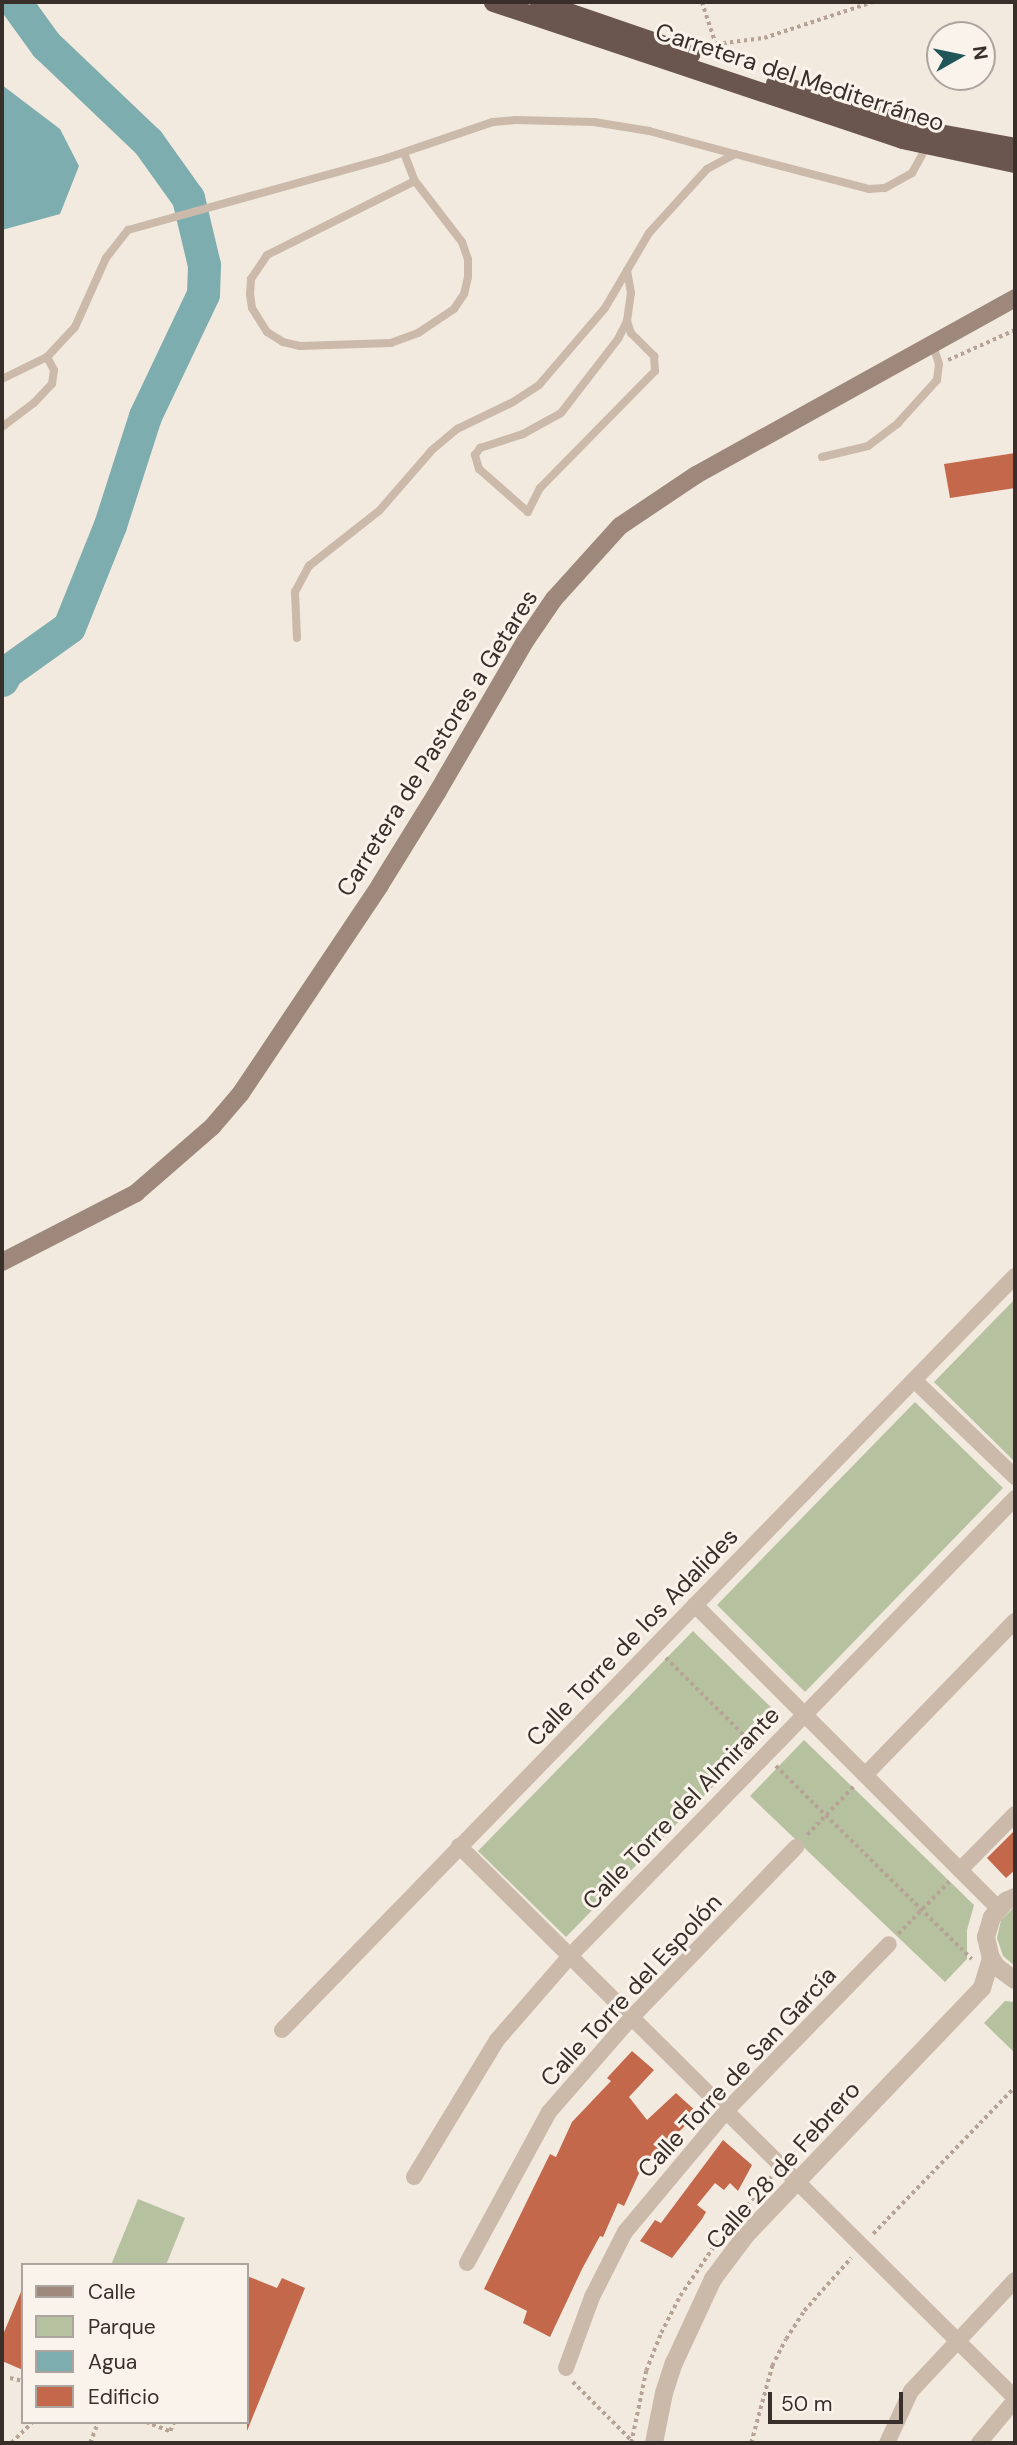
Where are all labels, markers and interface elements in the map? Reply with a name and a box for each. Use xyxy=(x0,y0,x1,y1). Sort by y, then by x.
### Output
street label: Carretera del Mediterráneo xyxy=(652,17,948,137)
north arrow xyxy=(926,21,996,91)
text: N xyxy=(967,44,994,62)
street label: Carretera de Pastores a Getares xyxy=(330,584,544,902)
street label: Calle Torre de los Adalides xyxy=(520,1522,744,1752)
street label: Calle Torre del Almirante xyxy=(576,1700,786,1916)
street label: Calle Torre del Espolón xyxy=(534,1888,728,2092)
street label: Calle Torre de San García xyxy=(632,1961,842,2183)
street label: Calle 28 de Febrero xyxy=(700,2075,866,2255)
legend xyxy=(21,2263,248,2424)
text: Calle xyxy=(88,2278,136,2306)
text: Parque xyxy=(88,2313,156,2341)
text: Agua xyxy=(88,2348,137,2376)
scale bar xyxy=(772,2378,907,2422)
text: Edificio xyxy=(88,2383,159,2411)
text: 50 m xyxy=(781,2390,832,2418)

